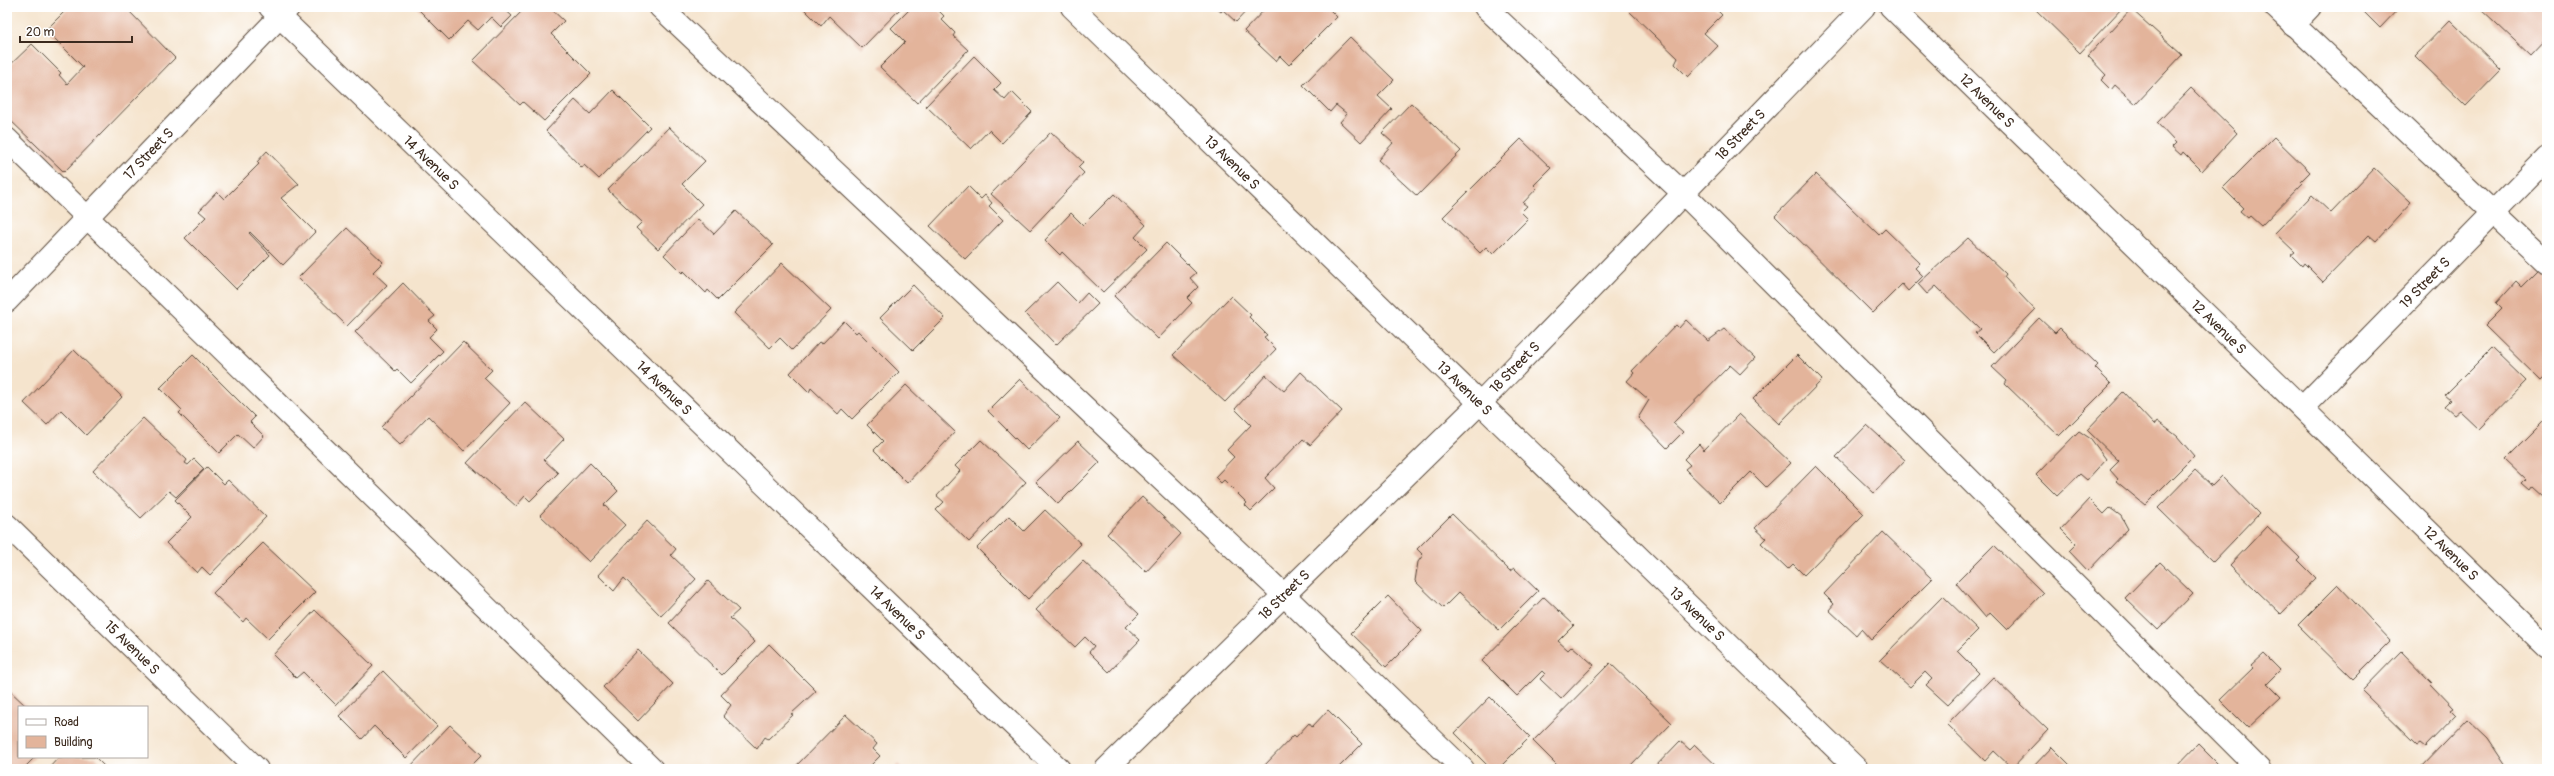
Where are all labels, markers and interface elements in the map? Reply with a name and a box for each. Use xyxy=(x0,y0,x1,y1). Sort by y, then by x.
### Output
scale bar xyxy=(20,18,132,44)
text: 20 m xyxy=(26,25,55,40)
street label: 12 Avenue S xyxy=(1956,70,2018,131)
street label: 18 Street S xyxy=(1711,106,1769,164)
street label: 17 Street S xyxy=(120,124,177,183)
street label: 14 Avenue S xyxy=(400,132,463,193)
street label: 13 Avenue S xyxy=(1201,132,1263,193)
street label: 19 Street S xyxy=(2396,254,2454,312)
street label: 12 Avenue S xyxy=(2188,296,2250,358)
street label: 18 Street S xyxy=(1486,338,1543,396)
street label: 14 Avenue S xyxy=(633,357,696,418)
street label: 13 Avenue S xyxy=(1433,357,1496,419)
street label: 12 Avenue S xyxy=(2420,522,2482,584)
street label: 18 Street S xyxy=(1255,566,1313,624)
street label: 14 Avenue S xyxy=(866,582,929,644)
street label: 13 Avenue S xyxy=(1666,583,1728,644)
street label: 15 Avenue S xyxy=(101,617,163,678)
legend xyxy=(18,706,148,758)
text: Road xyxy=(54,715,79,730)
text: Building xyxy=(54,735,93,750)

